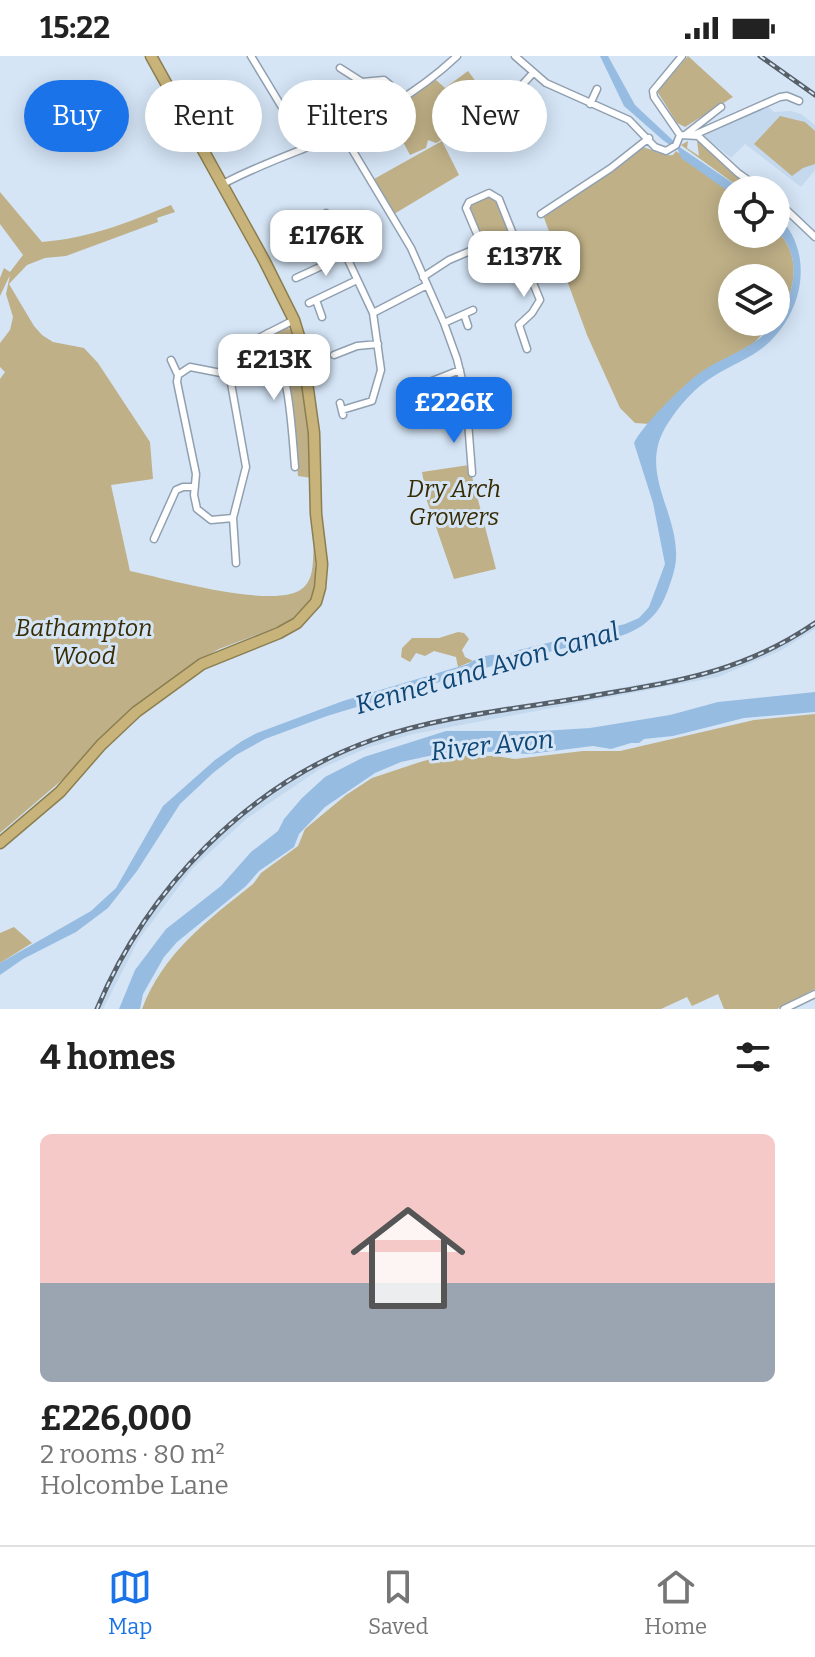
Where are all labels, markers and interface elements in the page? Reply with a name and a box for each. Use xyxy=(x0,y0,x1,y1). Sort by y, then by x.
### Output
text: 15:22 xyxy=(40,10,110,46)
chip: Buy xyxy=(24,80,129,152)
chip: Rent xyxy=(145,80,262,152)
chip: Filters xyxy=(278,80,416,152)
chip: New xyxy=(432,80,547,152)
map controls xyxy=(718,176,790,336)
button: locate xyxy=(718,176,790,248)
pin: £176K xyxy=(270,210,382,278)
text: £176K xyxy=(288,220,364,251)
pin: £137K xyxy=(468,231,580,299)
text: £137K xyxy=(486,241,562,272)
button: layers xyxy=(718,264,790,336)
pin: £213K xyxy=(218,334,330,402)
text: £213K xyxy=(236,344,312,375)
pin: £226K xyxy=(398,377,510,445)
text: £226K xyxy=(414,387,494,418)
park label: Dry Arch Growers xyxy=(407,475,501,531)
park label: Bathampton Wood xyxy=(15,614,153,670)
water label: Kennet and Avon Canal xyxy=(352,616,623,721)
water label: River Avon xyxy=(429,724,555,767)
icon: filters xyxy=(731,1035,775,1079)
text: 4 homes xyxy=(40,1037,176,1078)
icon: home xyxy=(336,1186,480,1330)
text: £226,000 xyxy=(40,1398,192,1439)
text: 2 rooms · 80 m² xyxy=(40,1439,225,1470)
text: Holcombe Lane xyxy=(40,1470,229,1501)
tab: Map xyxy=(108,1565,152,1640)
tab: Saved xyxy=(368,1565,429,1640)
tab: Home xyxy=(644,1565,707,1640)

